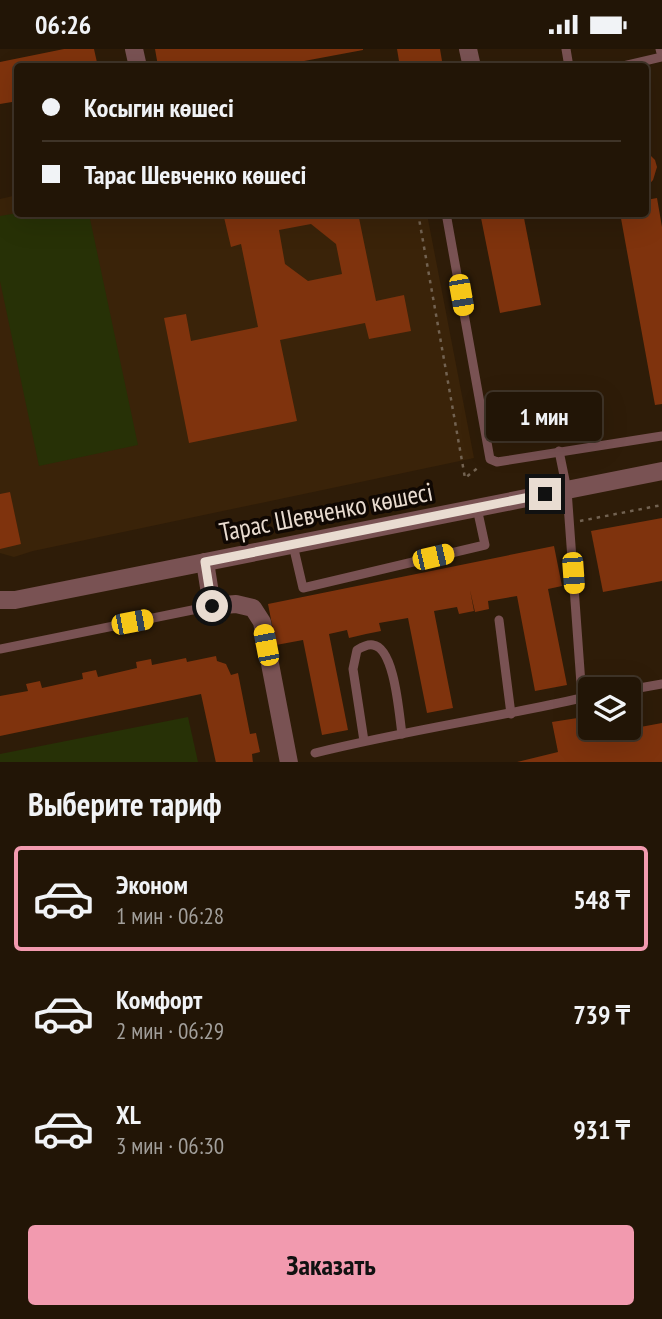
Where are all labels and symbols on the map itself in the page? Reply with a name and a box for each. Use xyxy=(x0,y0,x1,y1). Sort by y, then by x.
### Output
car xyxy=(448,272,475,318)
callout: 1 мин xyxy=(487,393,603,441)
street label: Тарас Шевченко көшесі xyxy=(217,475,435,548)
route end xyxy=(529,478,561,510)
car xyxy=(411,542,456,572)
car xyxy=(562,551,585,595)
route start xyxy=(196,590,228,622)
car xyxy=(110,608,155,636)
car xyxy=(252,622,281,668)

